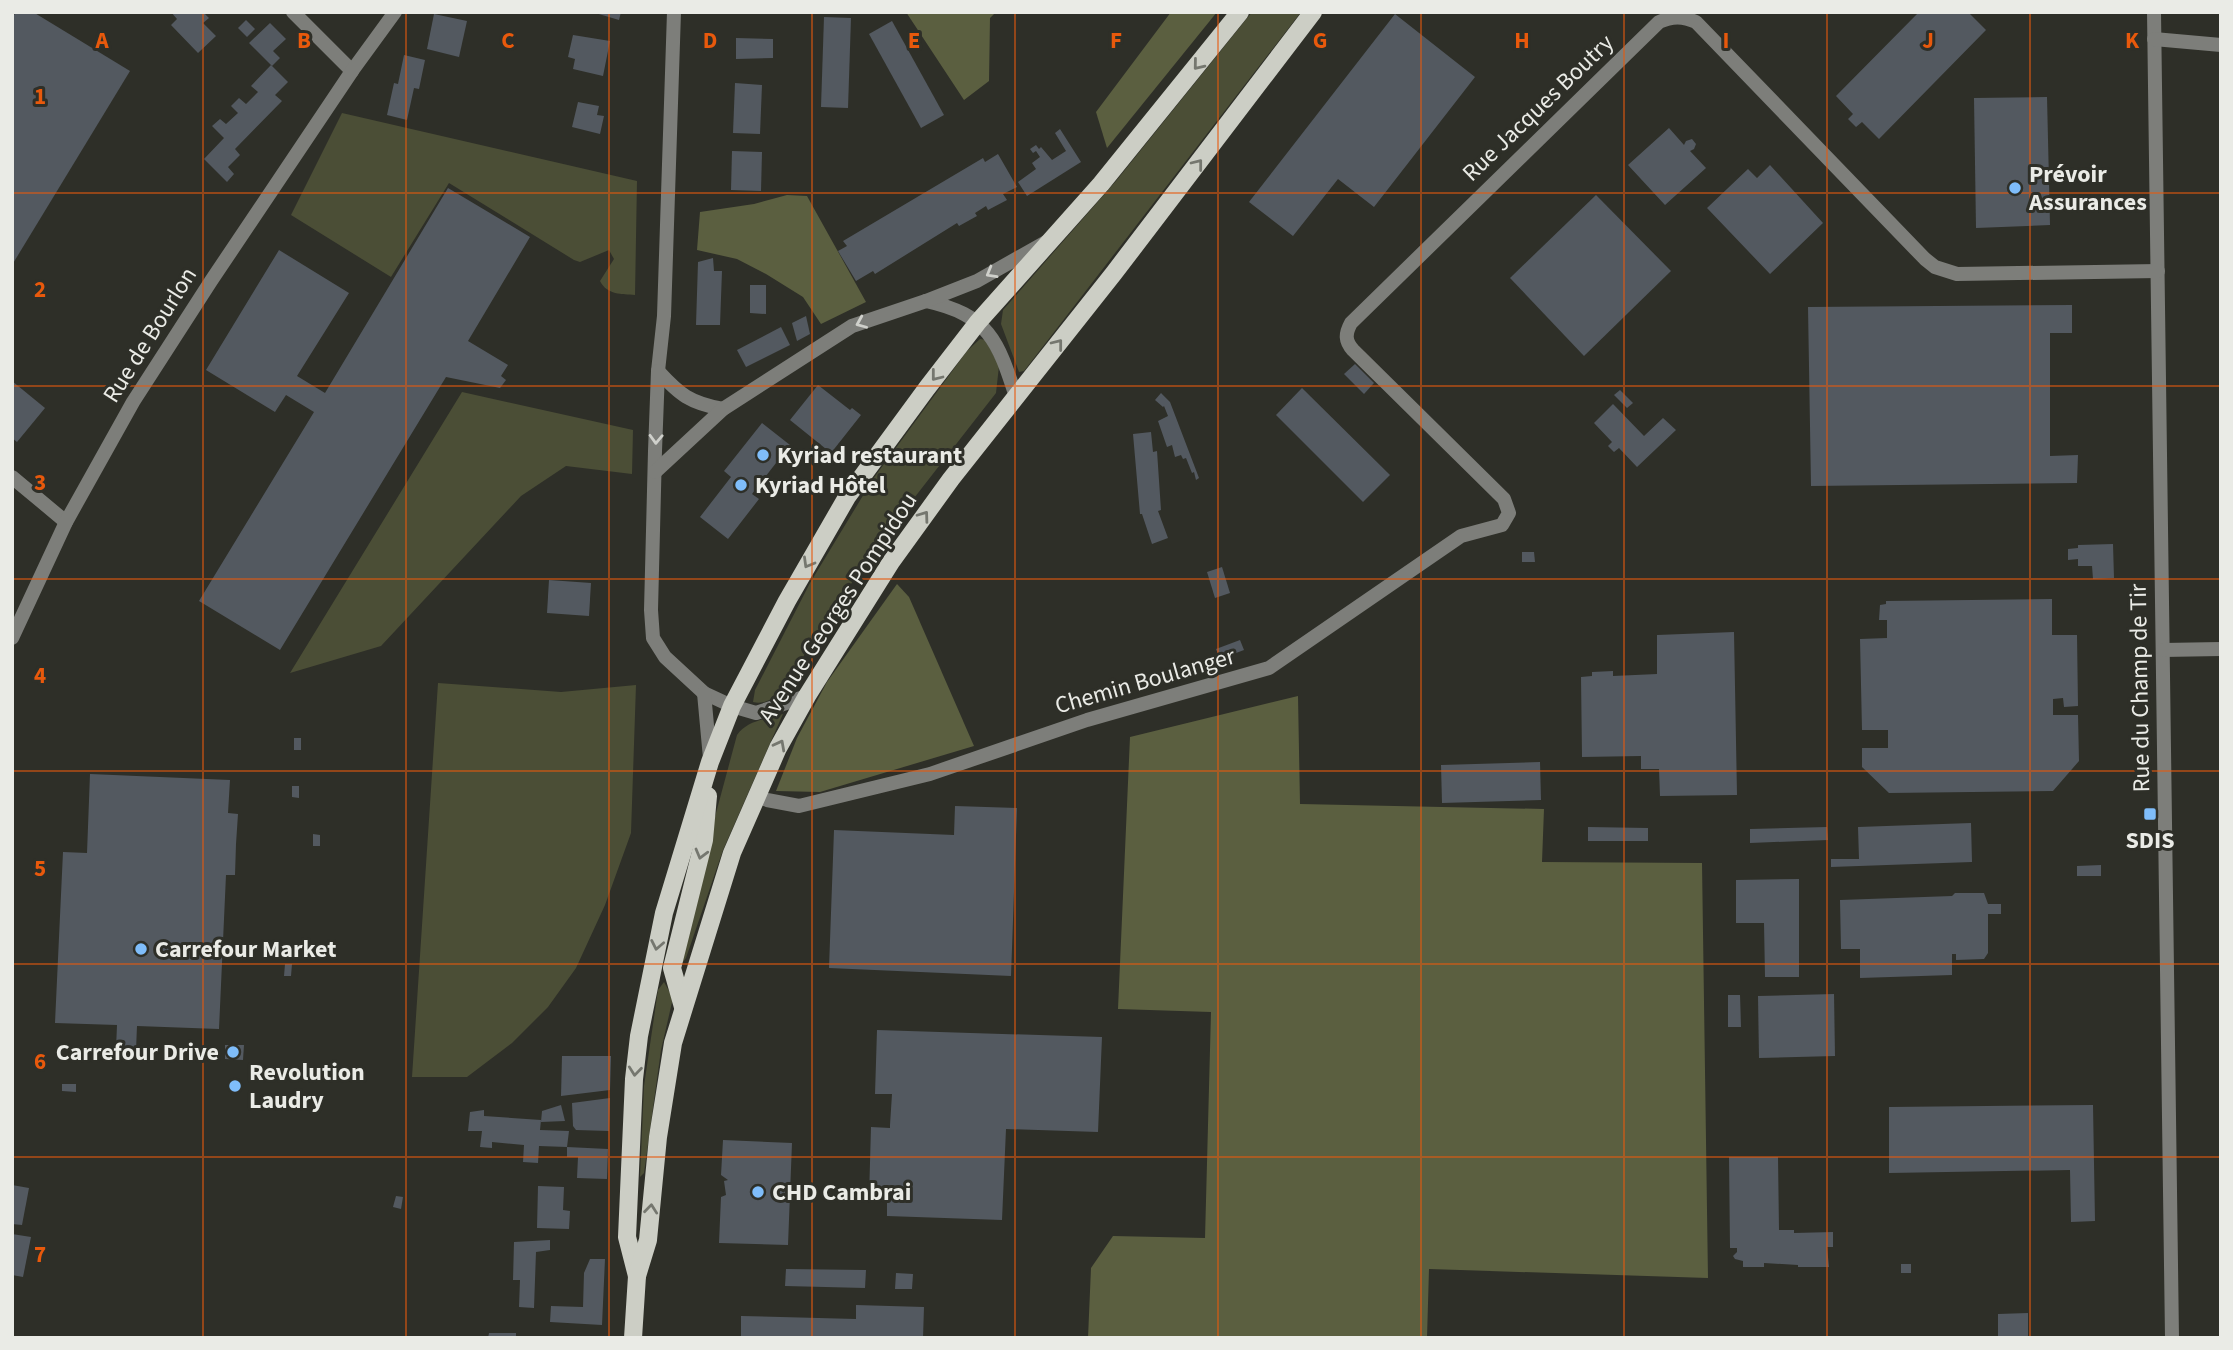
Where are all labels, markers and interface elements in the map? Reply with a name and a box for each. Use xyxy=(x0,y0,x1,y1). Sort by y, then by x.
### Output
text: A xyxy=(94,24,109,57)
text: B xyxy=(297,24,311,57)
text: C xyxy=(501,24,515,57)
text: D xyxy=(703,24,717,57)
text: E xyxy=(908,24,920,57)
text: F xyxy=(1110,24,1122,57)
text: G xyxy=(1313,24,1327,57)
text: H xyxy=(1514,24,1530,57)
text: I xyxy=(1723,24,1729,57)
text: J xyxy=(1922,24,1934,57)
text: K xyxy=(2125,24,2140,57)
street label: Rue Jacques Boutry xyxy=(1454,26,1622,190)
one-way arrow xyxy=(1193,58,1206,70)
text: 1 xyxy=(34,80,46,113)
place label: Prévoir Assurances xyxy=(2028,157,2147,220)
one-way arrow xyxy=(1189,159,1202,172)
marker: Prévoir Assurances xyxy=(2007,180,2023,196)
street label: Rue de Bourlon xyxy=(94,260,206,410)
one-way arrow xyxy=(985,265,998,278)
text: 2 xyxy=(34,273,46,306)
one-way arrow xyxy=(856,314,868,328)
one-way arrow xyxy=(1050,339,1063,351)
one-way arrow xyxy=(932,368,945,380)
one-way arrow xyxy=(648,434,663,445)
place label: Kyriad restaurant xyxy=(777,438,962,473)
marker: Kyriad restaurant xyxy=(755,447,771,463)
text: 3 xyxy=(34,466,46,499)
place label: Kyriad Hôtel xyxy=(755,468,886,503)
marker: Kyriad Hôtel xyxy=(733,477,749,493)
street label: Avenue Georges Pompidou xyxy=(750,485,926,731)
one-way arrow xyxy=(916,511,929,524)
one-way arrow xyxy=(804,556,817,569)
street label: Rue du Champ de Tir xyxy=(2121,583,2159,793)
street label: Chemin Boulanger xyxy=(1051,638,1240,723)
text: 4 xyxy=(34,659,46,692)
one-way arrow xyxy=(772,740,786,752)
marker: SDIS xyxy=(2142,806,2158,822)
place label: SDIS xyxy=(2125,823,2175,858)
one-way arrow xyxy=(695,848,709,860)
text: 5 xyxy=(34,852,46,885)
place label: Carrefour Market xyxy=(155,932,336,967)
one-way arrow xyxy=(651,939,666,951)
marker: Carrefour Market xyxy=(133,941,149,957)
place label: Carrefour Drive xyxy=(56,1035,219,1070)
marker: Carrefour Drive xyxy=(225,1044,241,1060)
text: 6 xyxy=(34,1045,46,1078)
place label: Revolution Laudry xyxy=(249,1055,365,1118)
one-way arrow xyxy=(628,1066,643,1077)
marker: Revolution Laudry xyxy=(227,1078,243,1094)
place label: CHD Cambrai xyxy=(772,1175,911,1210)
marker: CHD Cambrai xyxy=(750,1184,766,1200)
one-way arrow xyxy=(643,1204,658,1215)
text: 7 xyxy=(34,1238,46,1271)

